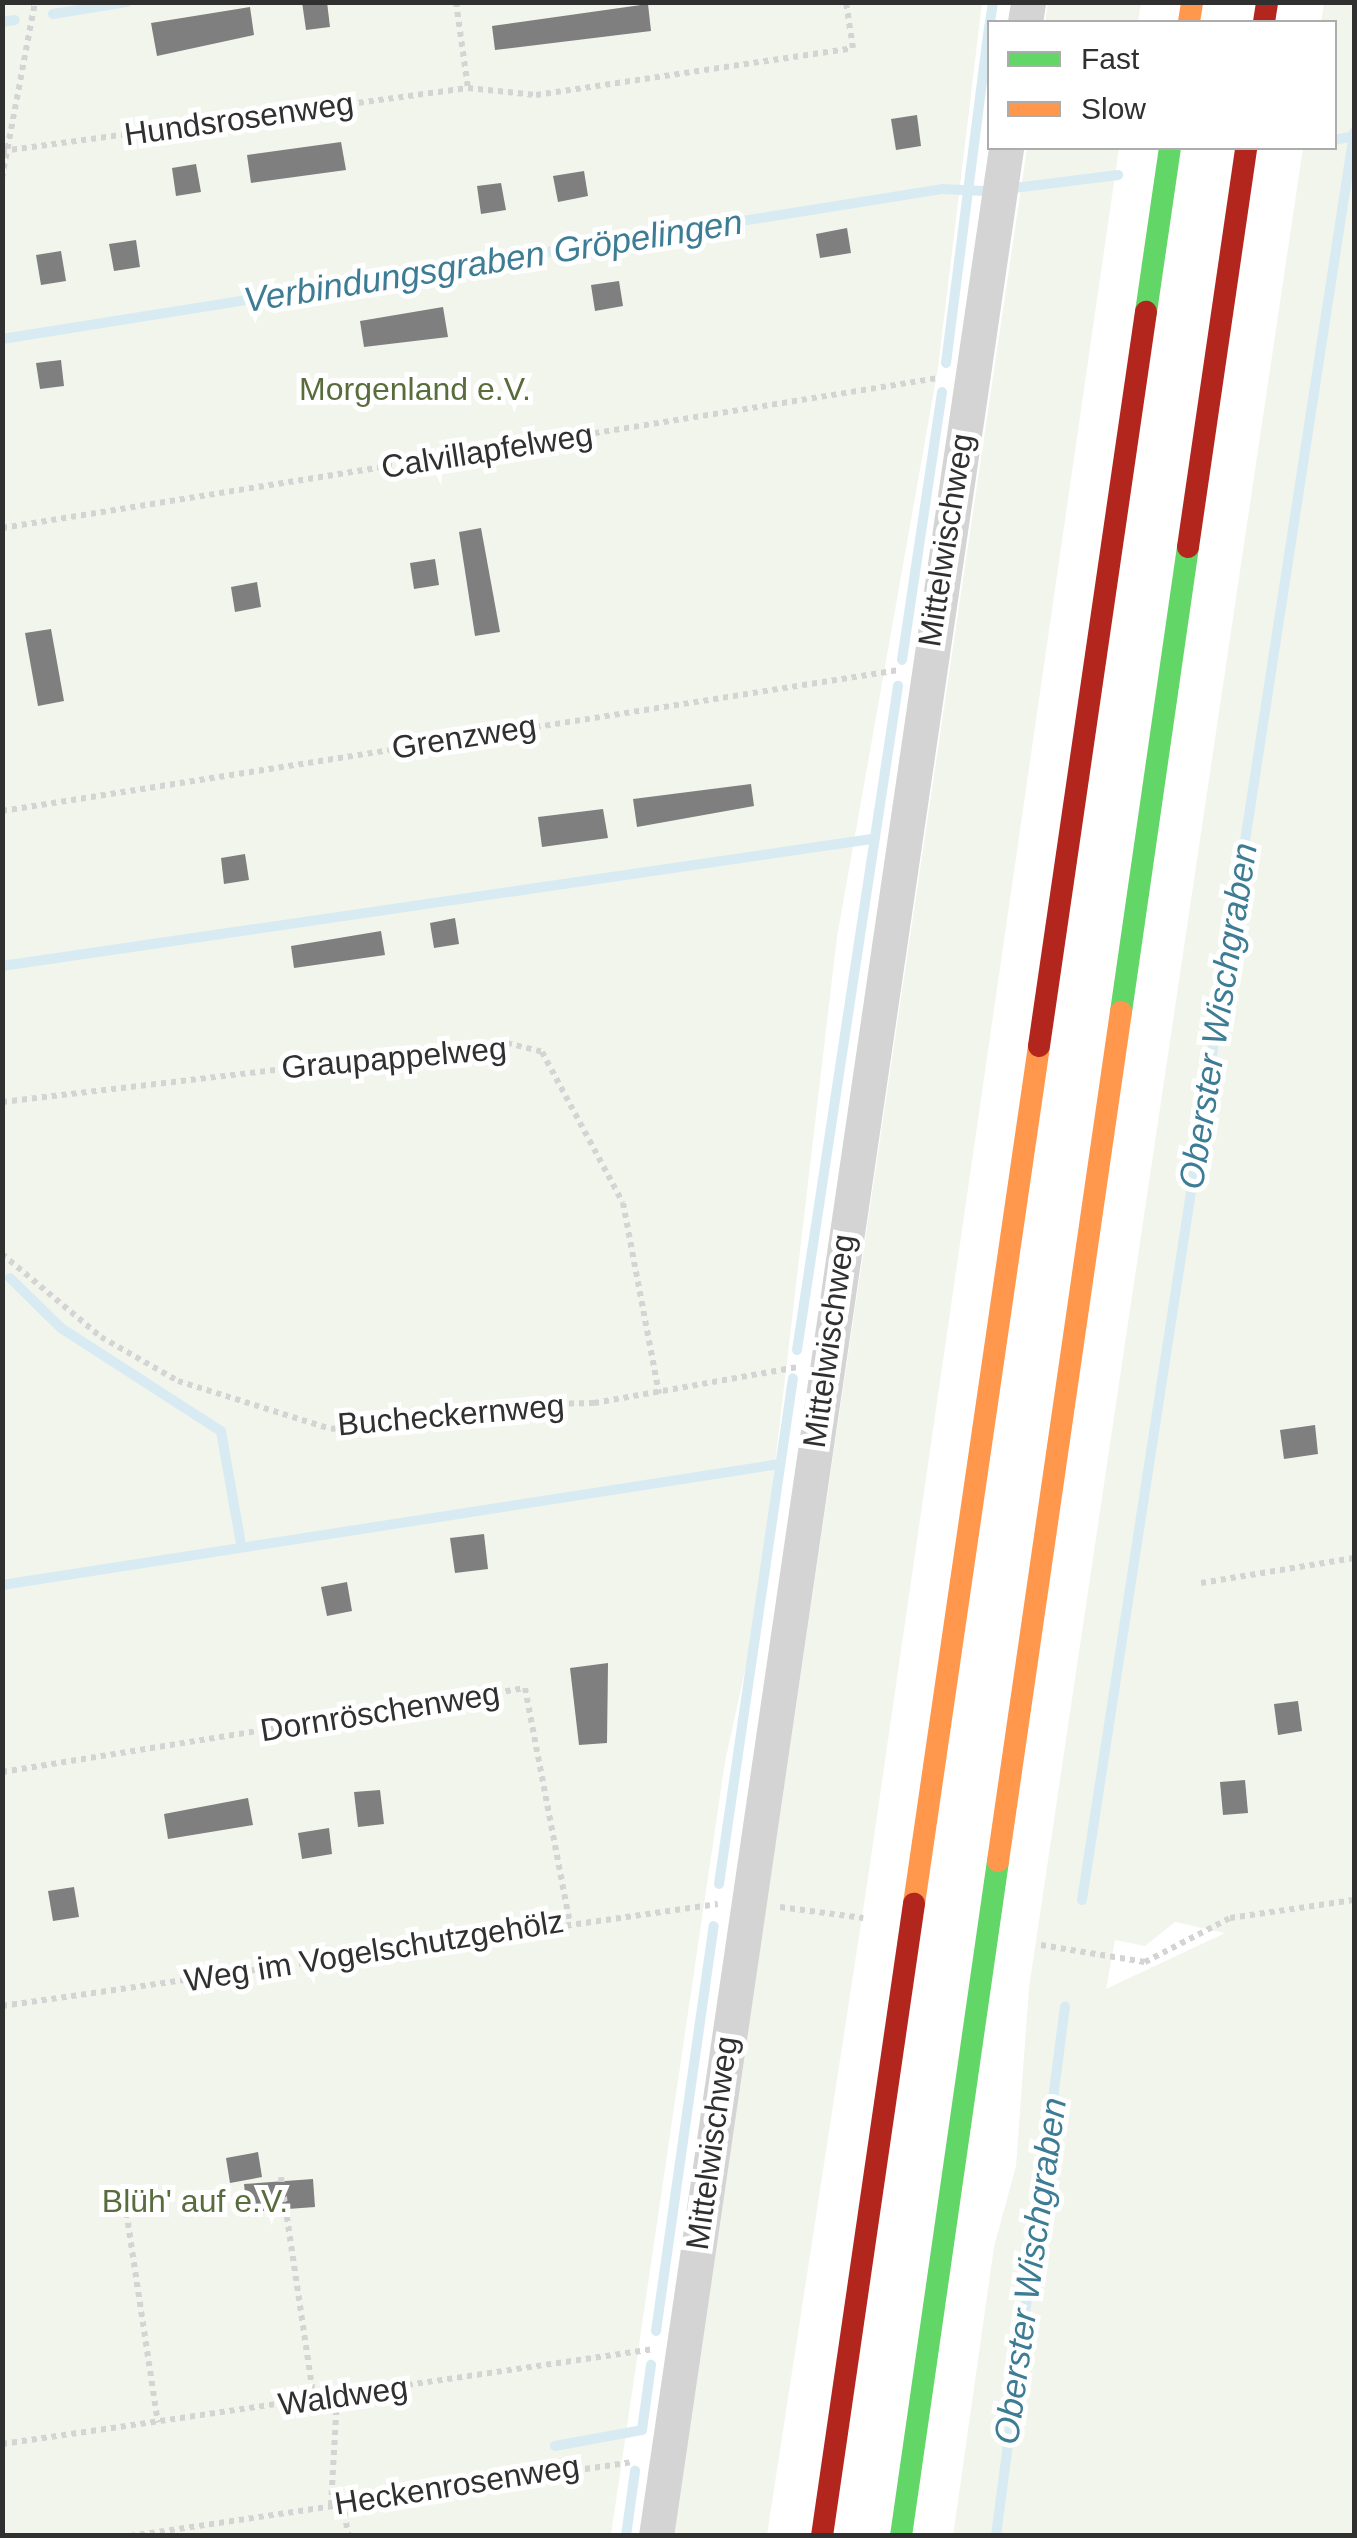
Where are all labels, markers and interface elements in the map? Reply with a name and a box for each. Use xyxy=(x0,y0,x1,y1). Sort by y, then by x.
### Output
legend xyxy=(987,20,1337,150)
text: Fast xyxy=(1081,42,1139,75)
street label: Hundsrosenweg xyxy=(122,84,356,154)
text: Slow xyxy=(1081,92,1146,125)
water label: Verbindungsgraben Gröpelingen xyxy=(241,201,745,321)
park label: Morgenland e.V. xyxy=(299,370,531,408)
street label: Calvillapfelweg xyxy=(379,415,595,487)
street label: Mittelwischweg xyxy=(910,431,982,649)
street label: Grenzweg xyxy=(389,707,539,767)
water label: Oberster Wischgraben xyxy=(1170,840,1266,1192)
street label: Graupappelweg xyxy=(280,1029,508,1087)
street label: Mittelwischweg xyxy=(795,1232,863,1450)
street label: Bucheckernweg xyxy=(336,1386,566,1444)
street label: Dornröschenweg xyxy=(258,1674,502,1750)
street label: Weg im Vogelschutzgehölz xyxy=(182,1902,566,2000)
street label: Mittelwischweg xyxy=(678,2034,746,2252)
water label: Oberster Wischgraben xyxy=(985,2095,1075,2447)
park label: Blüh' auf e.V. xyxy=(102,2182,288,2220)
street label: Waldweg xyxy=(276,2368,410,2424)
street label: Heckenrosenweg xyxy=(332,2447,582,2523)

